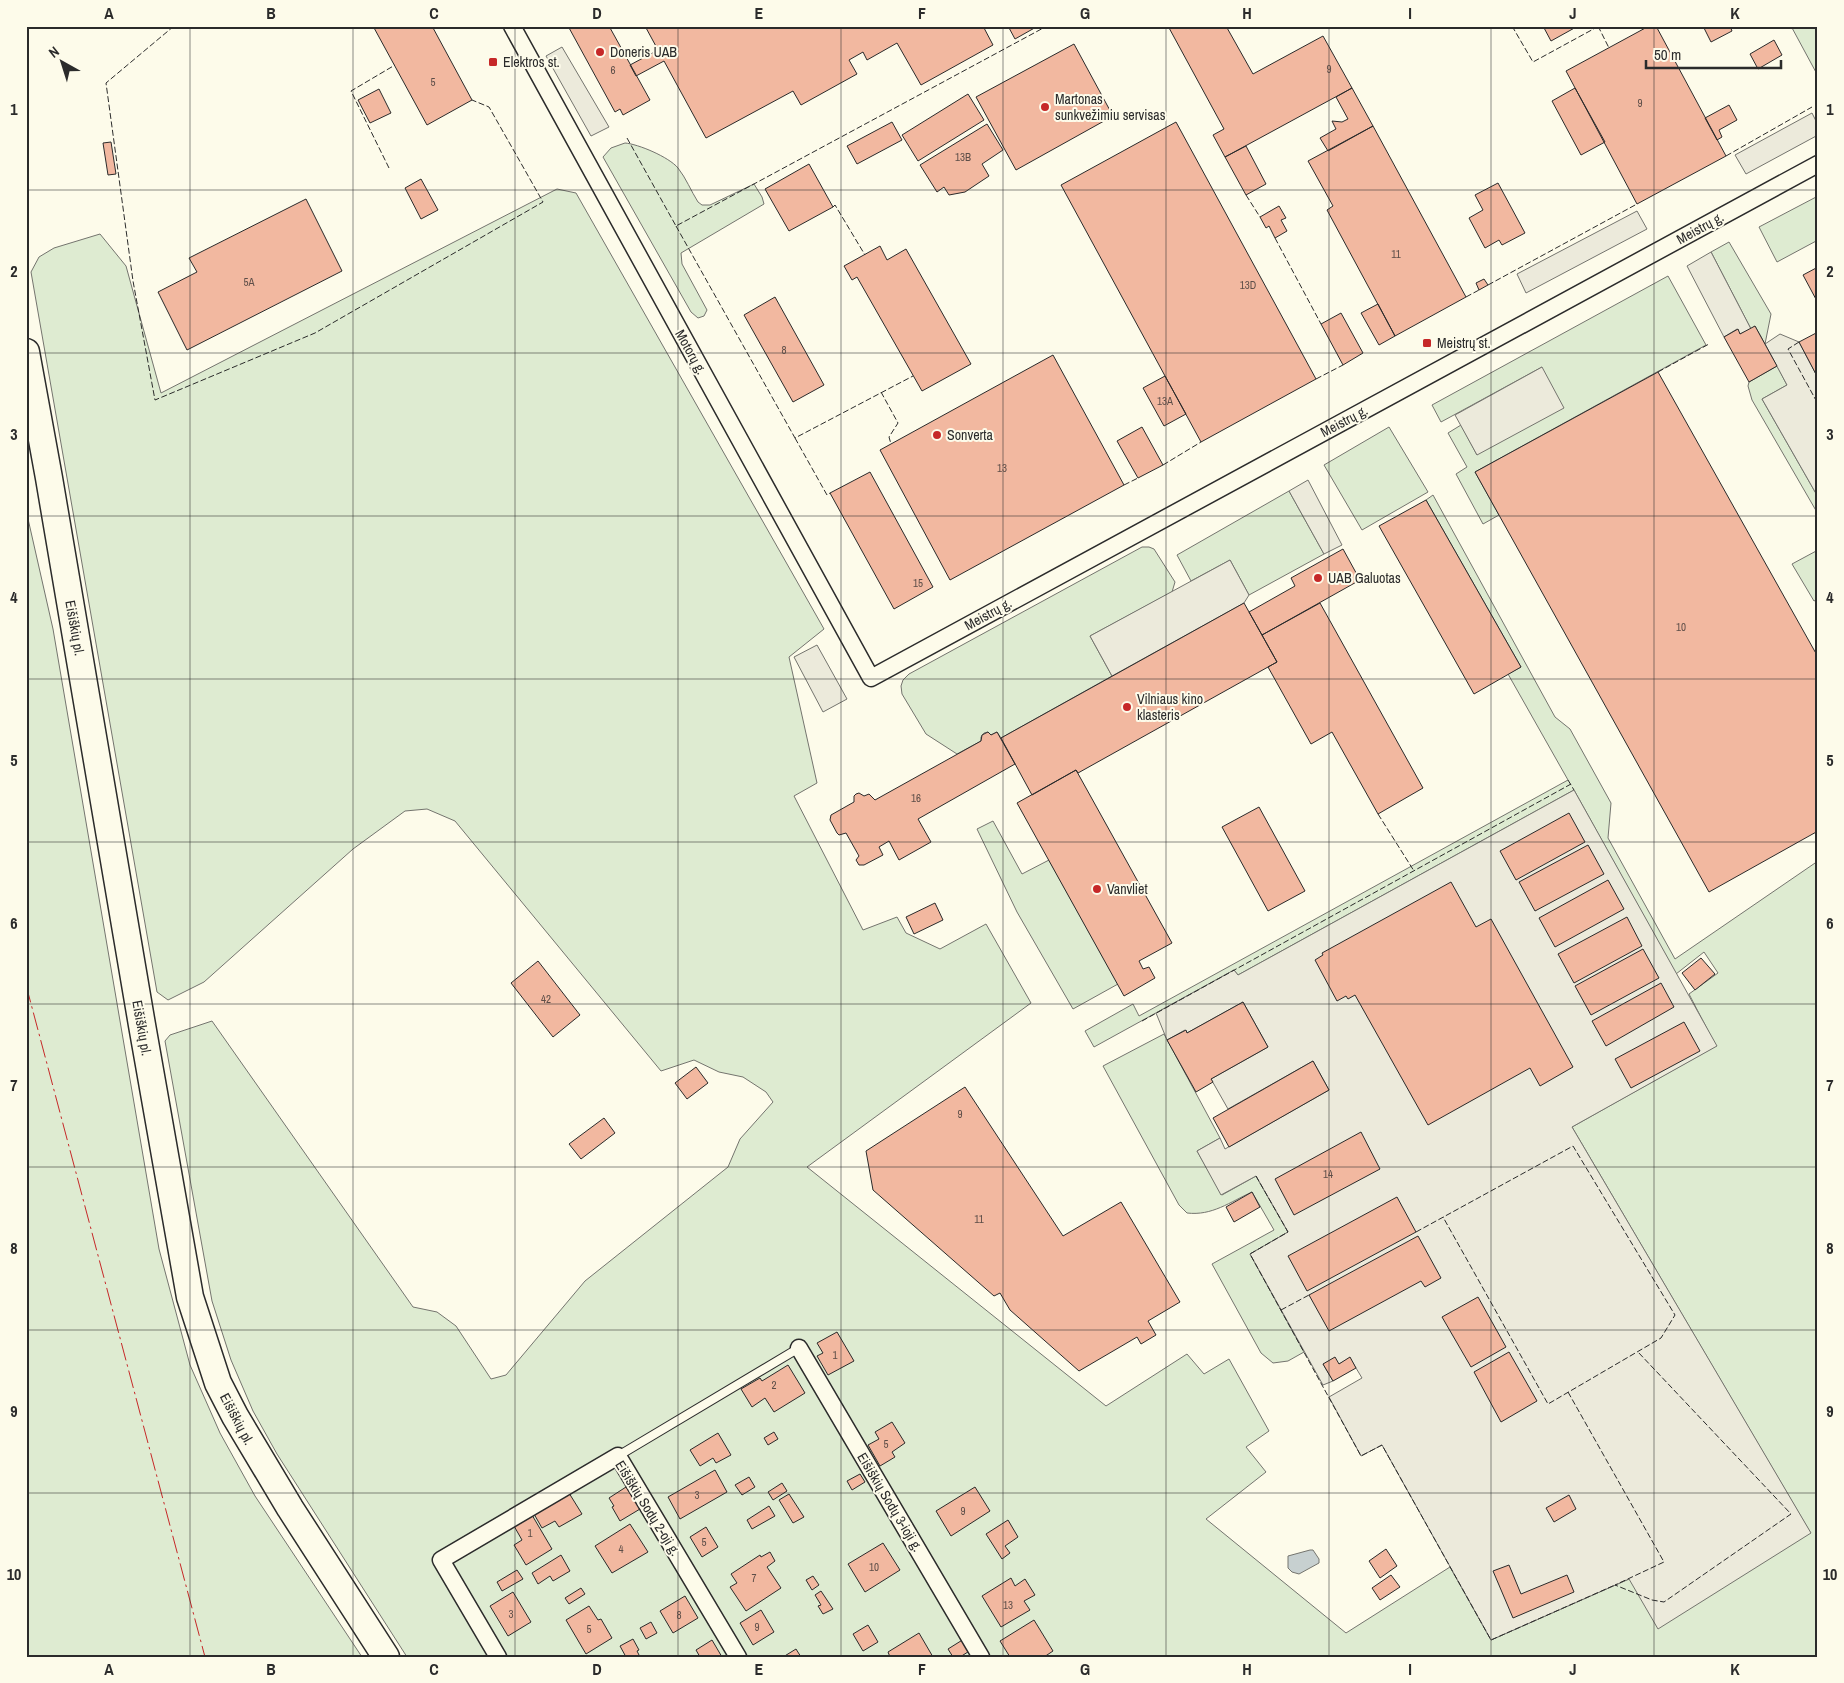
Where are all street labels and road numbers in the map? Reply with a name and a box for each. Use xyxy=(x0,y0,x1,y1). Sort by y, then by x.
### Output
street label: Meistrų g. xyxy=(1673,208,1727,248)
street label: Motorų g. xyxy=(671,326,711,378)
street label: Meistrų g. xyxy=(1317,401,1371,441)
street label: Meistrų g. xyxy=(961,594,1015,634)
street label: Eišiškių pl. xyxy=(61,599,89,657)
street label: Eišiškių pl. xyxy=(128,999,156,1057)
street label: Eišiškių pl. xyxy=(216,1390,258,1448)
street label: Eišiškių Sodų 3-ioji g. xyxy=(853,1449,927,1555)
street label: Eišiškių Sodų 2-oji g. xyxy=(611,1457,685,1559)

